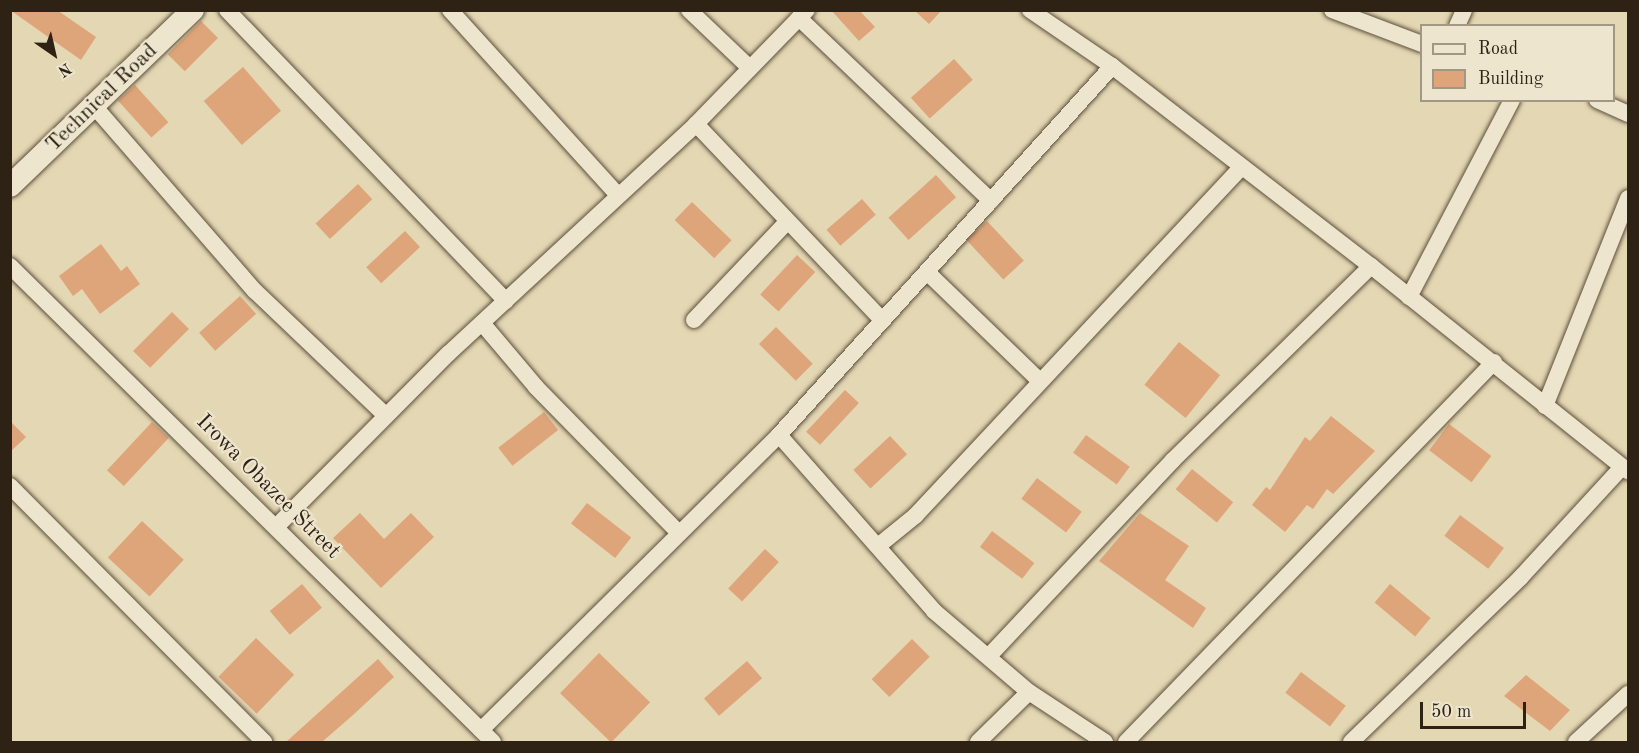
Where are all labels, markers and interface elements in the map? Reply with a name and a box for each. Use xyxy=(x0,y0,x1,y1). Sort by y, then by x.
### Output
north arrow xyxy=(24,24,84,84)
legend xyxy=(1420,24,1615,102)
street label: Technical Road xyxy=(41,38,163,158)
text: Road xyxy=(1478,40,1518,58)
text: N xyxy=(55,59,74,79)
text: Building xyxy=(1478,70,1543,88)
street label: Irowa Obazee Street xyxy=(190,409,346,565)
scale bar xyxy=(1423,690,1530,728)
text: 50 m xyxy=(1431,703,1471,721)

